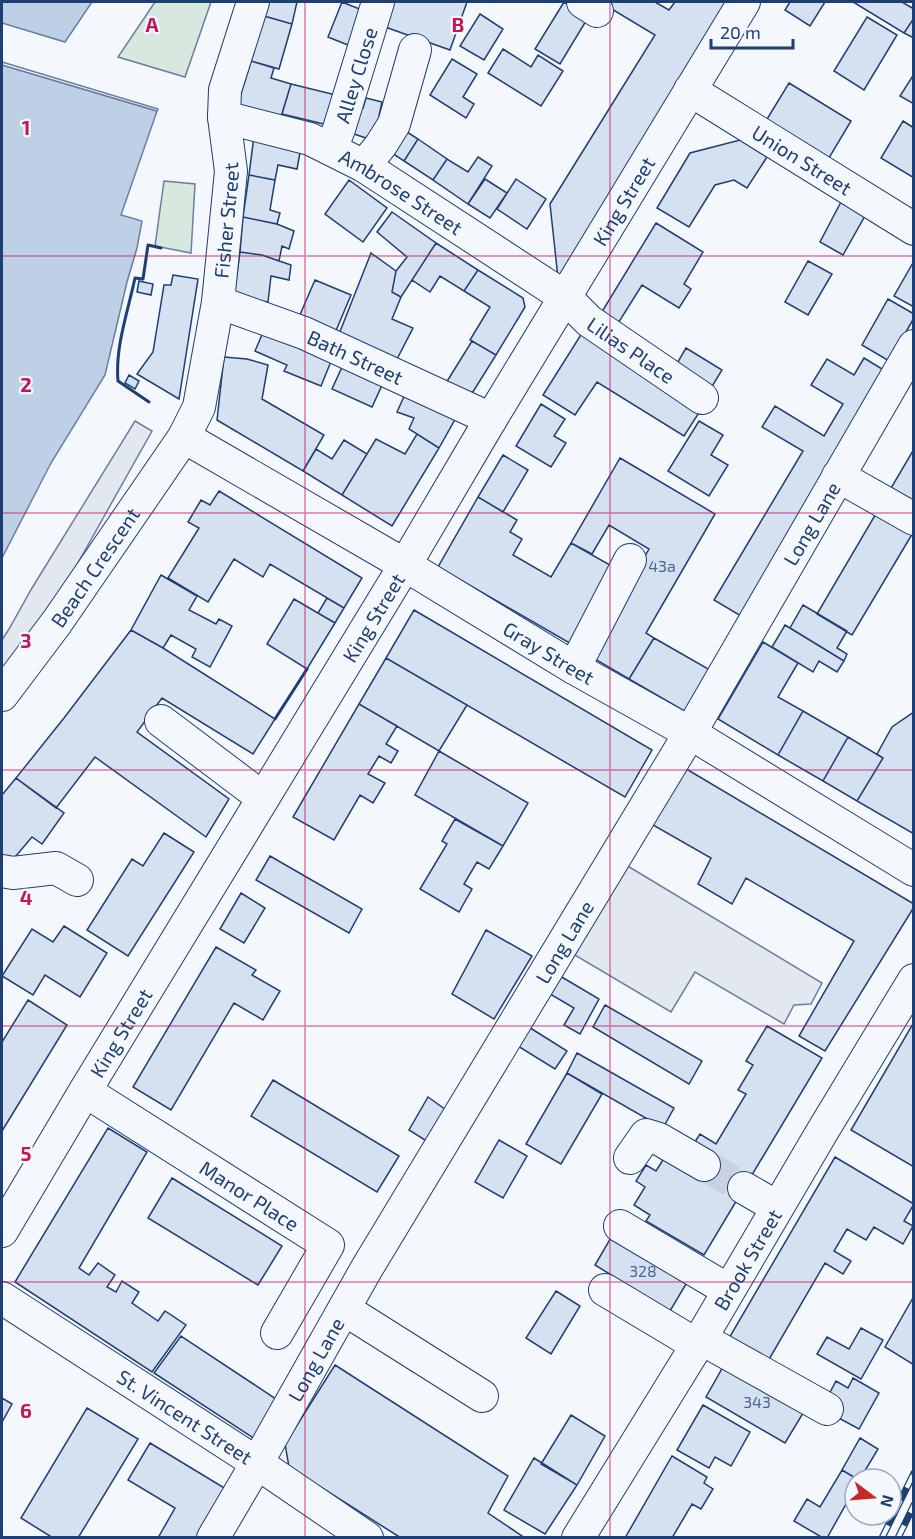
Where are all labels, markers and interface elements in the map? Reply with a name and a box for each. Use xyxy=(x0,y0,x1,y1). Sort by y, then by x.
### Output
text: A xyxy=(145,12,159,36)
text: B xyxy=(452,12,464,36)
scale bar xyxy=(711,12,794,50)
text: 20 m xyxy=(720,21,761,43)
street label: Alley Close xyxy=(330,24,382,126)
text: 1 xyxy=(22,115,30,139)
street label: Union Street xyxy=(748,120,857,200)
street label: Ambrose Street xyxy=(335,144,468,239)
street label: King Street xyxy=(587,152,660,250)
street label: Fisher Street xyxy=(208,161,243,279)
street label: Lilias Place xyxy=(583,311,680,388)
street label: Bath Street xyxy=(304,324,407,389)
text: 2 xyxy=(20,372,32,396)
street label: Long Lane xyxy=(778,477,845,569)
street label: Beach Crescent xyxy=(45,502,144,631)
house number: 43a xyxy=(648,556,676,575)
street label: King Street xyxy=(337,568,409,666)
street label: Gray Street xyxy=(499,616,599,689)
text: 3 xyxy=(20,628,32,652)
text: 4 xyxy=(20,885,33,909)
street label: Long Lane xyxy=(530,896,598,988)
street label: King Street xyxy=(84,984,157,1082)
text: 5 xyxy=(20,1141,32,1165)
street label: Manor Place xyxy=(196,1155,304,1236)
street label: Brook Street xyxy=(708,1204,786,1314)
house number: 328 xyxy=(629,1261,657,1280)
street label: Long Lane xyxy=(282,1313,349,1406)
street label: St. Vincent Street xyxy=(113,1364,257,1469)
house number: 343 xyxy=(743,1392,771,1411)
text: 6 xyxy=(20,1398,32,1422)
north arrow xyxy=(843,1467,903,1527)
text: N xyxy=(877,1493,899,1509)

